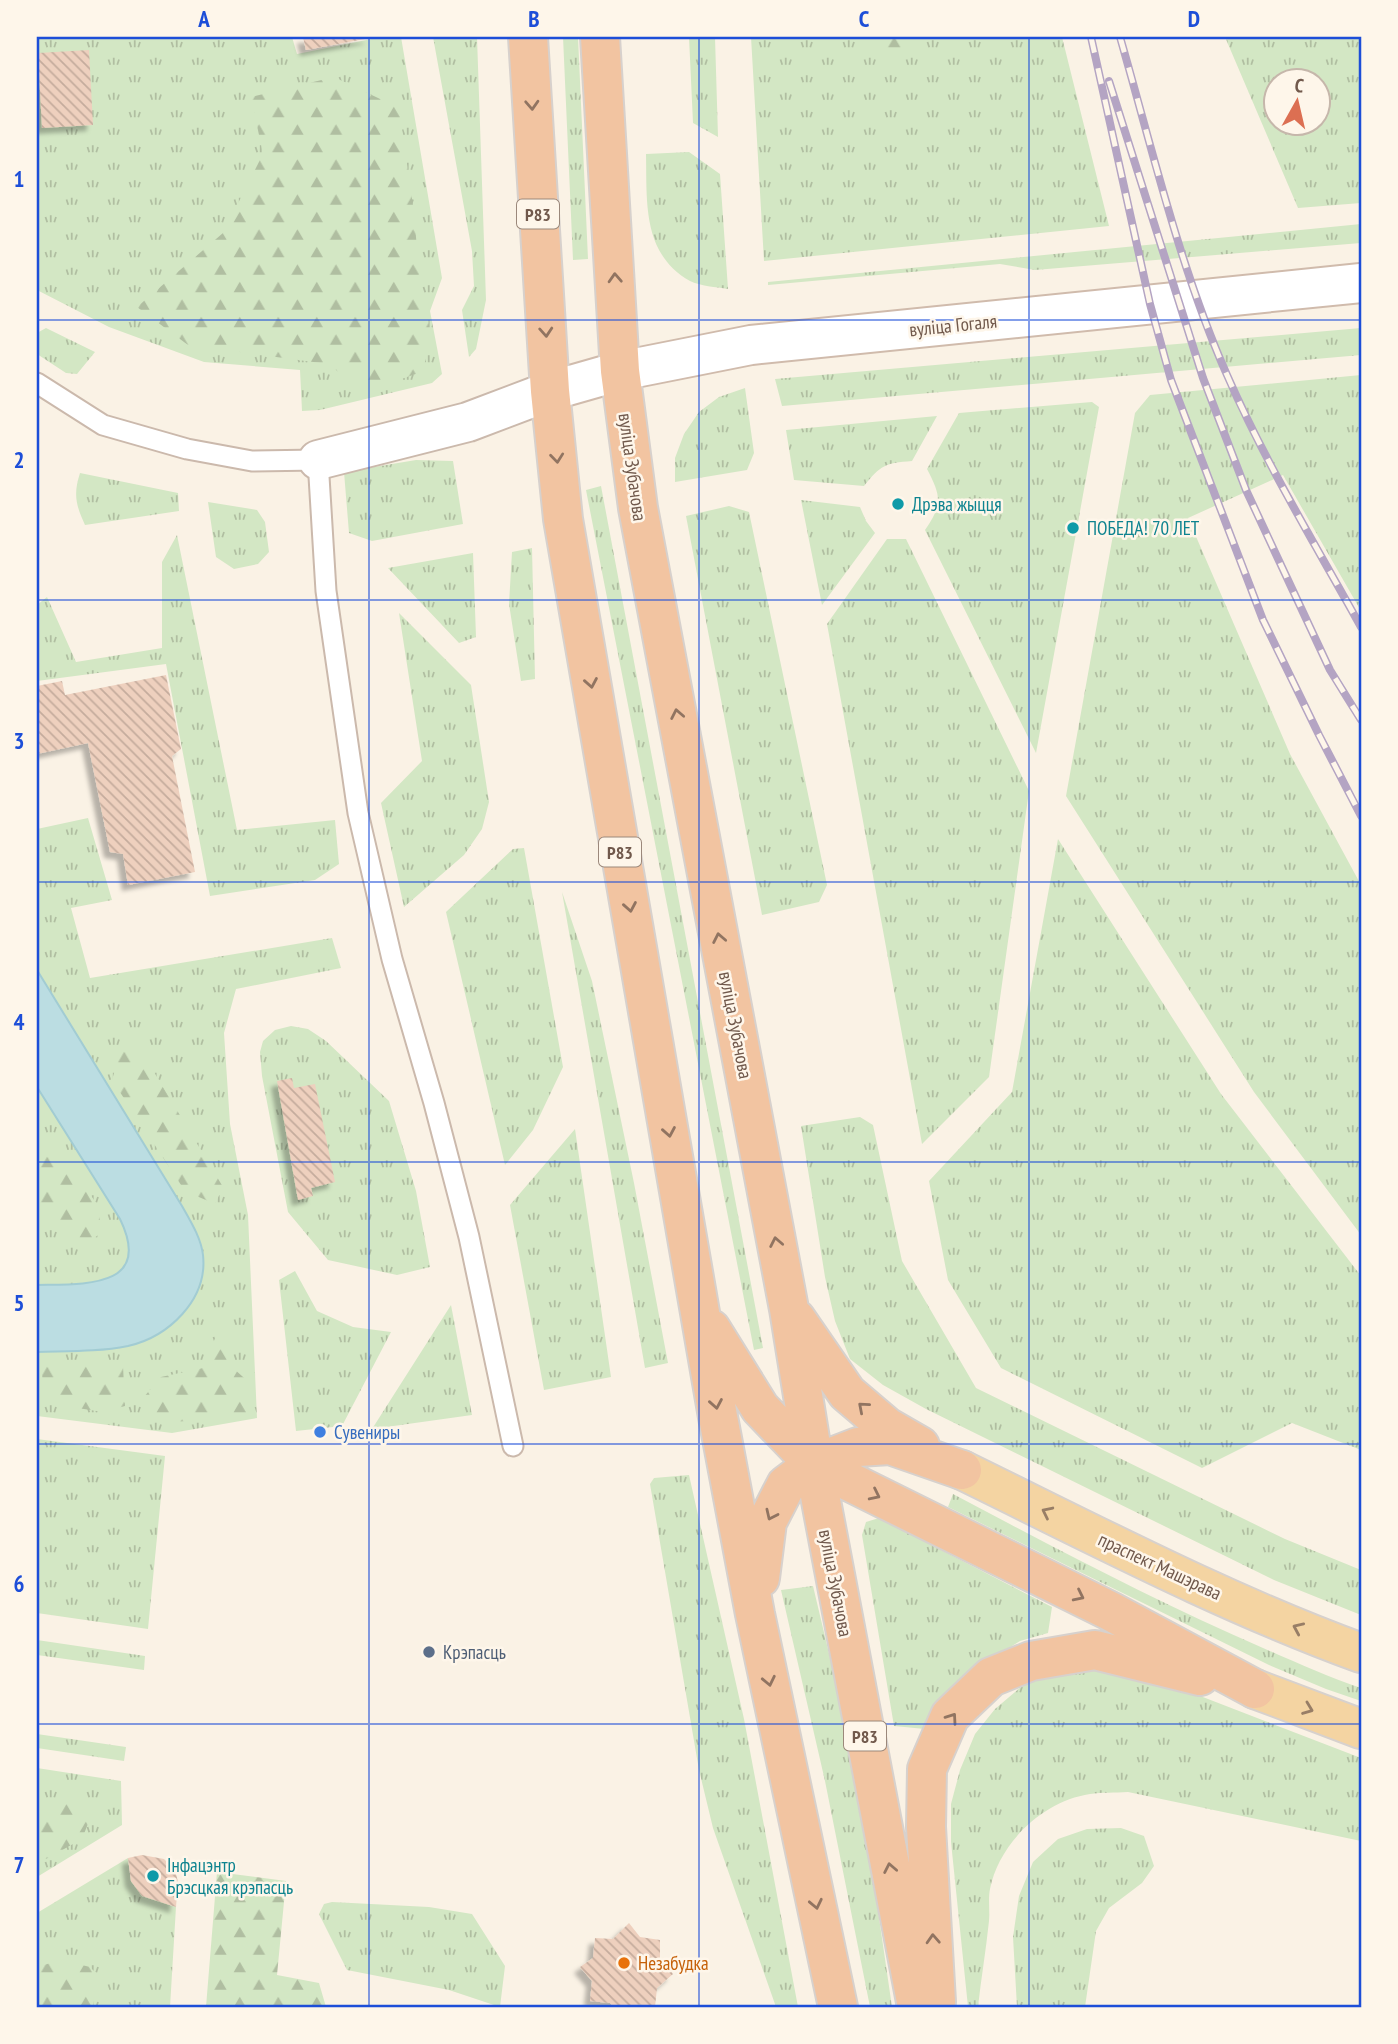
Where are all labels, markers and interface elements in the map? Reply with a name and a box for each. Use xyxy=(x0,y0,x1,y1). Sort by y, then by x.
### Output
text: A xyxy=(197,4,210,33)
text: B xyxy=(528,4,540,33)
text: C xyxy=(859,4,870,33)
text: D xyxy=(1188,4,1200,33)
north arrow xyxy=(1262,66,1332,136)
text: С xyxy=(1293,73,1306,98)
one-way arrow xyxy=(524,100,539,111)
text: 1 xyxy=(14,164,25,193)
road number: Р83 xyxy=(517,200,559,229)
one-way arrow xyxy=(607,272,622,283)
street label: вуліца Гогаля xyxy=(908,308,998,342)
one-way arrow xyxy=(538,327,553,338)
street label: вуліца Зубачова xyxy=(614,412,652,522)
text: 2 xyxy=(14,445,25,474)
one-way arrow xyxy=(549,453,564,464)
place label: Дрэва жыцця xyxy=(912,492,1002,516)
marker: Дрэва жыцця xyxy=(890,496,906,512)
place label: ПОБЕДА! 70 ЛЕТ xyxy=(1087,516,1200,540)
marker: ПОБЕДА! 70 ЛЕТ xyxy=(1065,520,1081,536)
one-way arrow xyxy=(583,677,598,689)
one-way arrow xyxy=(670,708,685,720)
text: 3 xyxy=(14,726,25,755)
road number: Р83 xyxy=(599,838,641,866)
one-way arrow xyxy=(622,901,637,913)
one-way arrow xyxy=(712,932,727,944)
street label: вуліца Зубачова xyxy=(714,969,758,1081)
text: 4 xyxy=(14,1007,25,1036)
one-way arrow xyxy=(661,1126,676,1137)
one-way arrow xyxy=(770,1236,785,1248)
text: 5 xyxy=(14,1288,25,1317)
one-way arrow xyxy=(708,1398,723,1410)
one-way arrow xyxy=(859,1403,872,1415)
place label: Сувениры xyxy=(334,1420,400,1444)
marker: Сувениры xyxy=(312,1424,328,1440)
one-way arrow xyxy=(868,1486,880,1500)
one-way arrow xyxy=(1042,1506,1054,1520)
one-way arrow xyxy=(765,1508,779,1520)
street label: вуліца Зубачова xyxy=(814,1527,858,1639)
street label: праспект Машэрава xyxy=(1095,1527,1225,1605)
text: 6 xyxy=(14,1569,25,1598)
one-way arrow xyxy=(1072,1587,1084,1601)
one-way arrow xyxy=(1293,1622,1305,1636)
place label: Крэпасць xyxy=(443,1640,506,1664)
marker: Крэпасць xyxy=(421,1644,437,1660)
one-way arrow xyxy=(761,1675,776,1687)
one-way arrow xyxy=(1302,1701,1314,1715)
one-way arrow xyxy=(944,1713,956,1726)
road number: Р83 xyxy=(844,1722,886,1750)
text: 7 xyxy=(14,1850,25,1879)
place label: Інфацэнтр Брэсцкая крэпасць xyxy=(167,1853,293,1899)
one-way arrow xyxy=(884,1862,899,1874)
marker: Інфацэнтр Брэсцкая крэпасць xyxy=(145,1868,161,1884)
one-way arrow xyxy=(808,1898,823,1910)
one-way arrow xyxy=(925,1933,940,1944)
place label: Незабудка xyxy=(638,1951,709,1975)
marker: Незабудка xyxy=(616,1955,632,1971)

